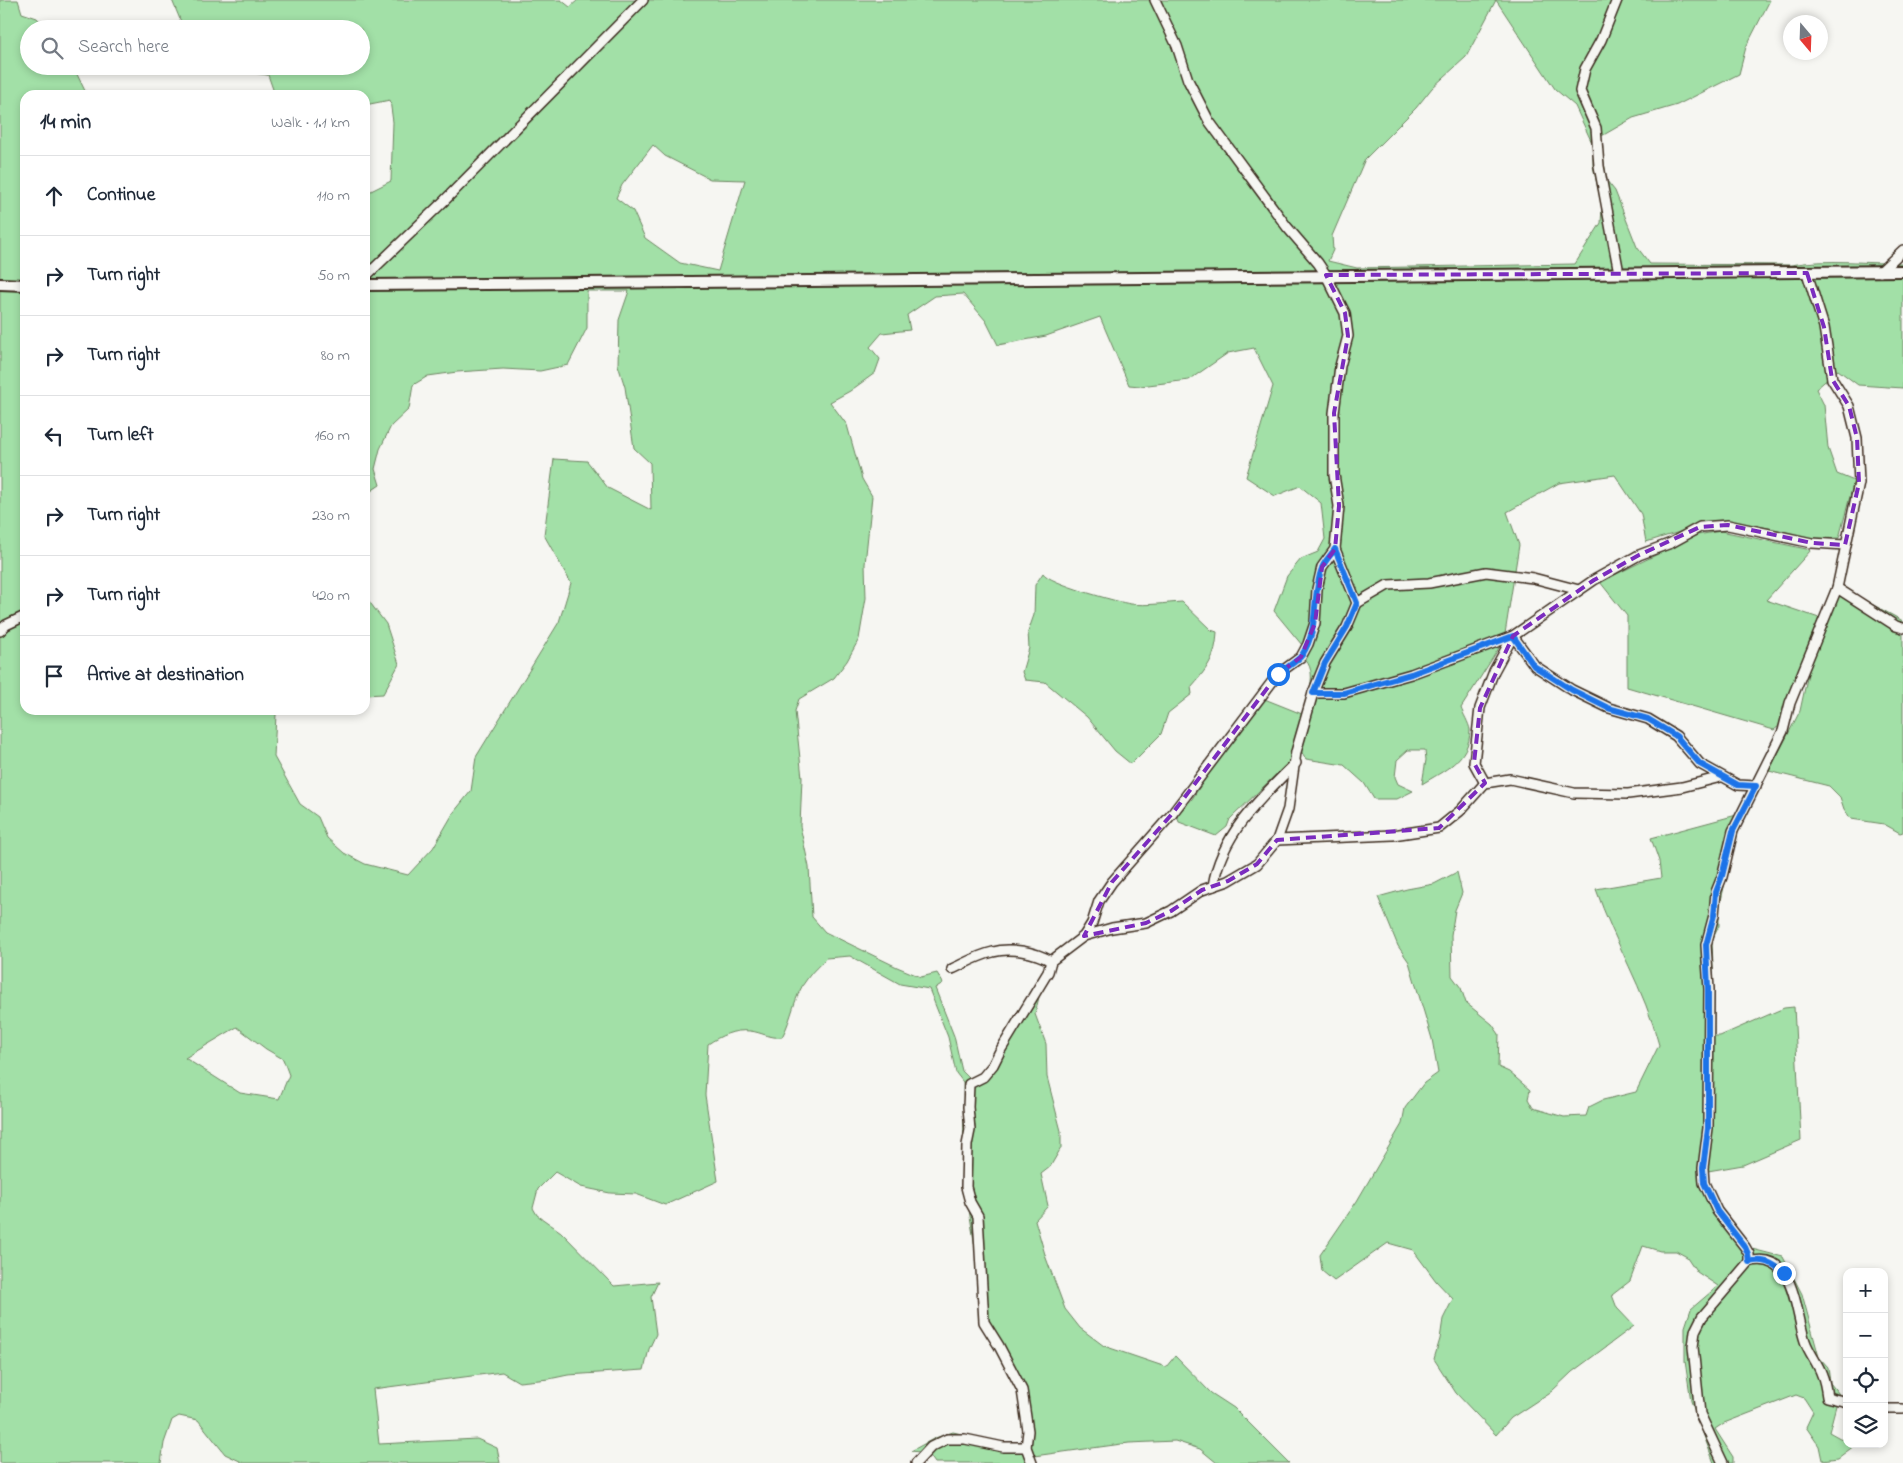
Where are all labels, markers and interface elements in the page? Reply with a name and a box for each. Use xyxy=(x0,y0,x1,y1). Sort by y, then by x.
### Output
north arrow xyxy=(1783,15,1828,60)
search box xyxy=(20,20,370,75)
icon: search xyxy=(38,34,66,62)
text: Search here xyxy=(78,34,169,61)
text: 14 min xyxy=(40,108,91,138)
text: Walk · 1.1 km xyxy=(271,111,350,135)
icon: ahead xyxy=(40,182,68,210)
text: Continue xyxy=(87,182,155,209)
text: 110 m xyxy=(316,184,350,208)
icon: right xyxy=(40,262,68,290)
text: Turn right xyxy=(87,262,160,289)
text: 50 m xyxy=(318,264,350,288)
icon: right xyxy=(40,342,68,370)
text: Turn right xyxy=(87,342,160,369)
text: 80 m xyxy=(321,344,350,368)
icon: left xyxy=(40,422,68,450)
text: Turn left xyxy=(87,422,154,449)
text: 160 m xyxy=(315,424,350,448)
icon: right xyxy=(40,502,68,530)
text: Turn right xyxy=(87,502,160,529)
text: 230 m xyxy=(312,504,350,528)
icon: right xyxy=(40,582,68,610)
text: Turn right xyxy=(87,582,160,609)
text: 420 m xyxy=(312,584,350,608)
icon: arrive xyxy=(40,662,68,690)
text: Arrive at destination xyxy=(87,662,244,689)
route start xyxy=(1267,663,1290,686)
route end xyxy=(1773,1262,1796,1285)
map controls xyxy=(1843,1268,1888,1448)
button: + xyxy=(1843,1268,1888,1313)
button: − xyxy=(1843,1313,1888,1358)
button: locate xyxy=(1843,1358,1888,1403)
button: layers xyxy=(1843,1403,1888,1448)

